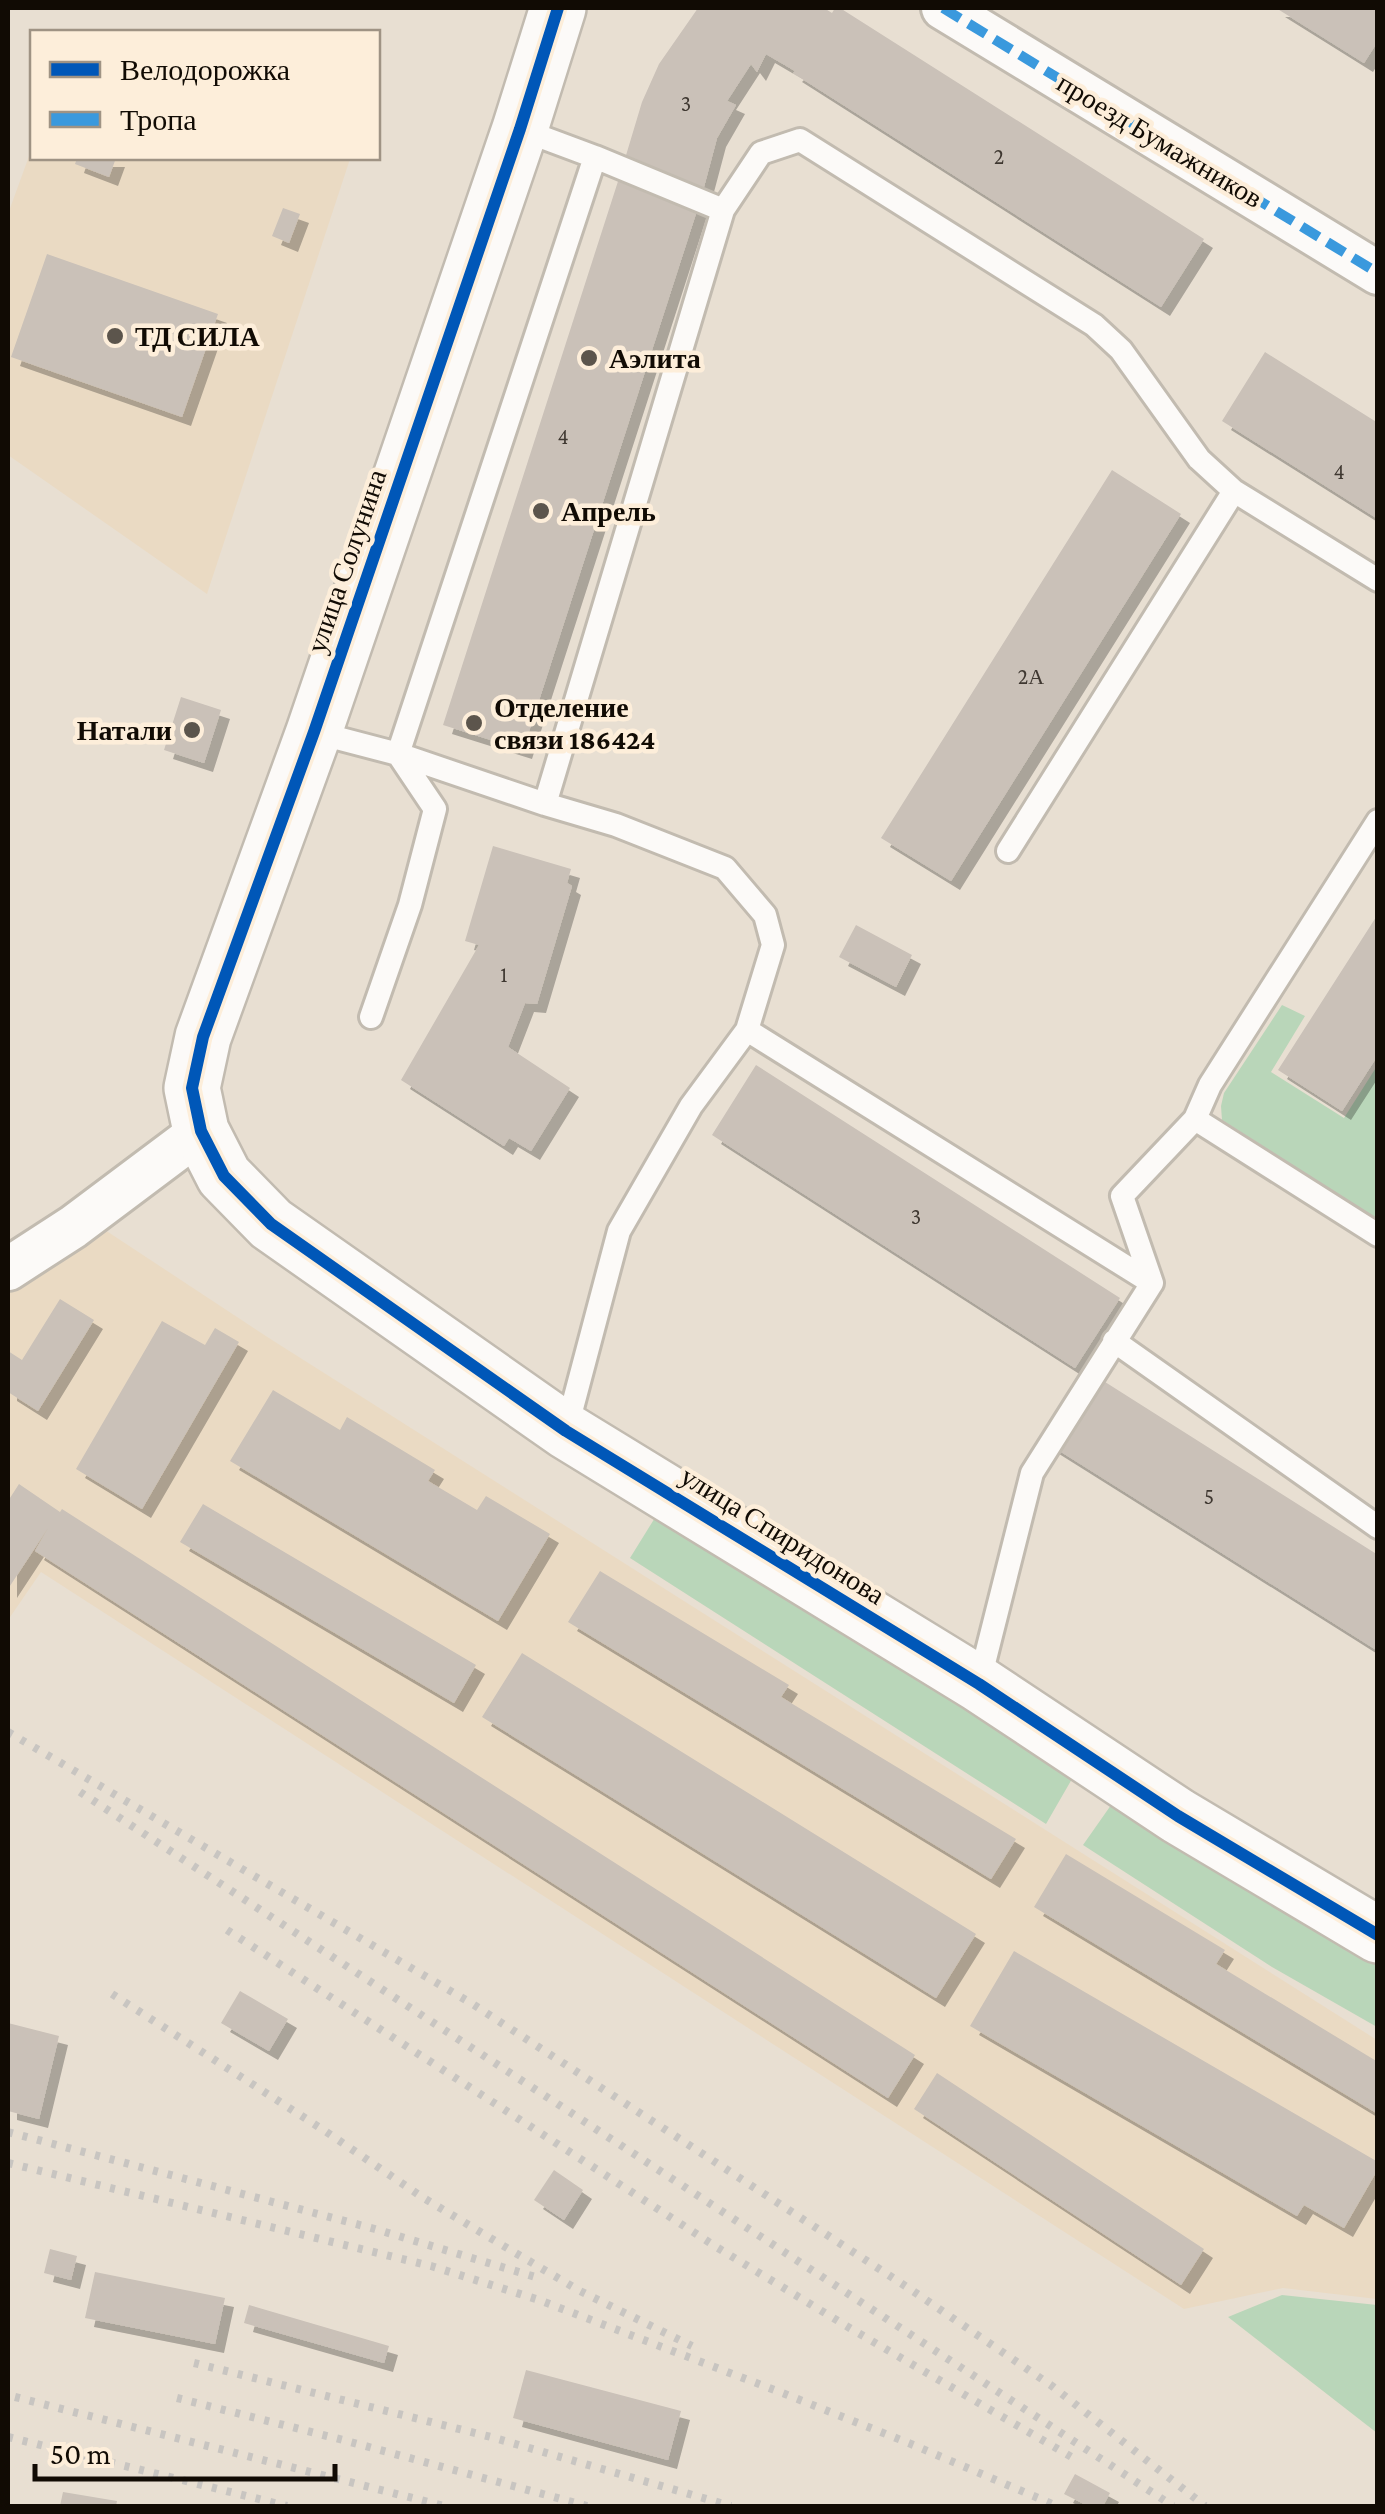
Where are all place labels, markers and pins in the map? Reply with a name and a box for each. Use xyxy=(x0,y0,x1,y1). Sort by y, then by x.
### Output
place label: ТД СИЛА xyxy=(135,321,260,352)
marker: ТД СИЛА xyxy=(104,325,126,347)
place label: Аэлита xyxy=(609,343,701,374)
marker: Аэлита xyxy=(578,347,600,369)
place label: Апрель xyxy=(561,496,656,527)
marker: Апрель xyxy=(530,500,552,522)
place label: Отделение связи 186424 xyxy=(494,692,655,755)
marker: Отделение связи 186424 xyxy=(463,712,485,734)
place label: Натали xyxy=(77,715,172,746)
marker: Натали xyxy=(181,719,203,741)

